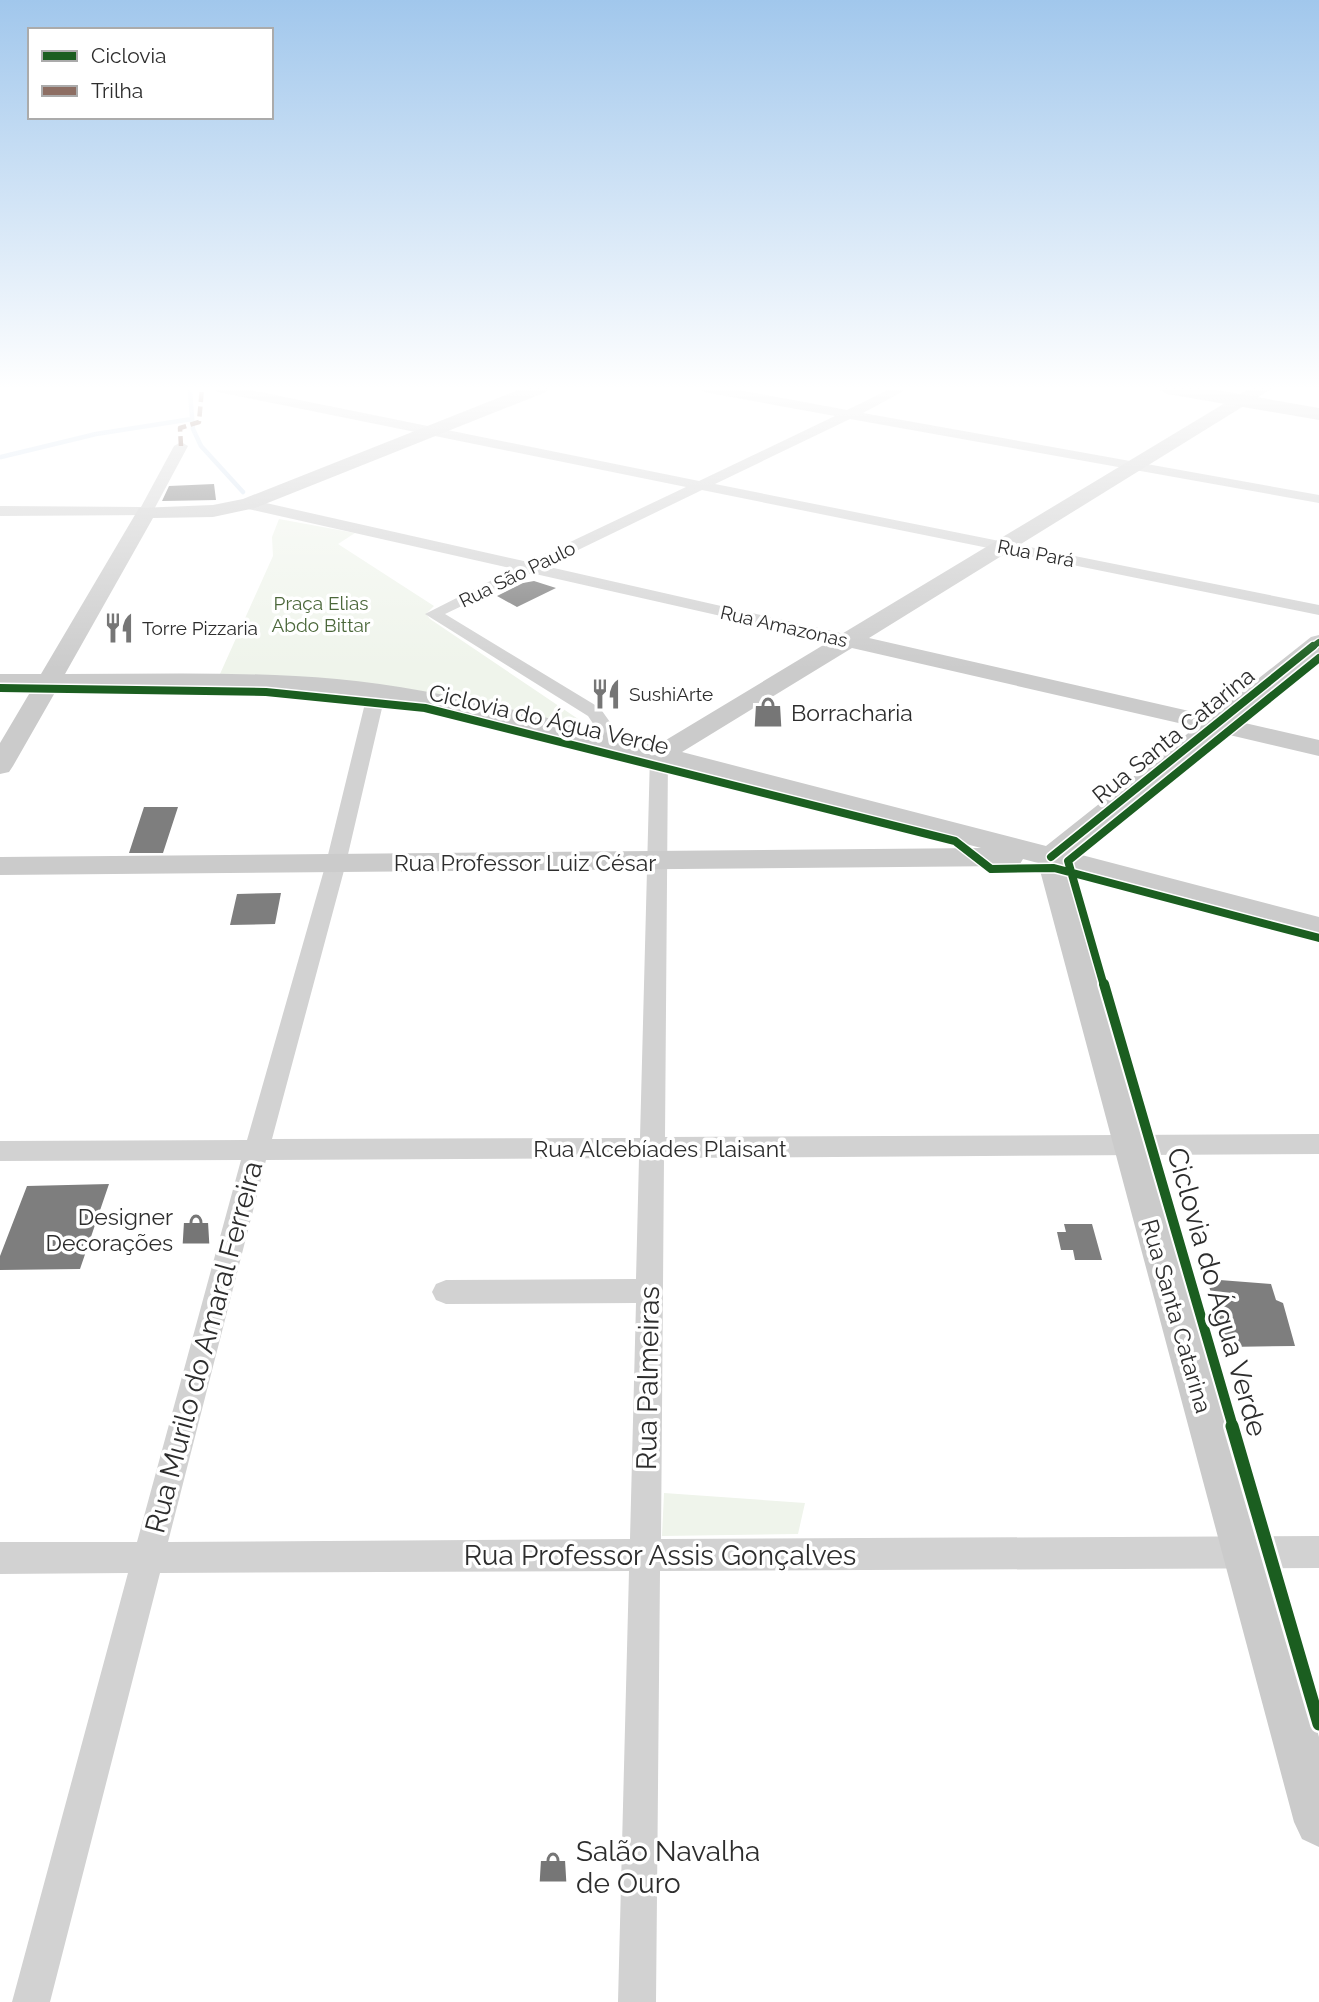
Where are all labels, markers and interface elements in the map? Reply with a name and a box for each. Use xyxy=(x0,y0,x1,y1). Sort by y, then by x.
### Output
legend xyxy=(28,28,273,119)
text: Ciclovia xyxy=(91,43,167,68)
text: Trilha xyxy=(91,78,143,103)
street label: Rua Pará xyxy=(996,535,1076,571)
street label: Rua São Paulo xyxy=(455,536,579,612)
park label: Praça Elias Abdo Bittar xyxy=(271,592,371,636)
street label: Rua Amazonas xyxy=(718,601,850,651)
restaurant icon: Torre Pizzaria xyxy=(102,611,136,645)
place label: Torre Pizzaria xyxy=(142,617,258,639)
street label: Rua Santa Catarina xyxy=(1087,661,1259,809)
restaurant icon: SushiArte xyxy=(589,677,623,711)
street label: Ciclovia do Água Verde xyxy=(426,678,672,760)
place label: SushiArte xyxy=(629,683,713,705)
shop icon: Borracharia xyxy=(751,695,785,729)
place label: Borracharia xyxy=(791,699,913,726)
street label: Rua Professor Luiz César xyxy=(394,849,656,876)
street label: Rua Alcebíades Plaisant xyxy=(533,1135,787,1162)
street label: Ciclovia do Água Verde xyxy=(1160,1144,1274,1440)
street label: Rua Murilo do Amaral Ferreira xyxy=(138,1157,270,1537)
place label: Designer Decorações xyxy=(45,1203,173,1256)
shop icon: Designer Decorações xyxy=(179,1212,213,1246)
street label: Rua Santa Catarina xyxy=(1136,1216,1218,1416)
street label: Rua Palmeiras xyxy=(630,1286,666,1470)
street label: Rua Professor Assis Gonçalves xyxy=(464,1539,856,1572)
place label: Salão Navalha de Ouro xyxy=(576,1835,760,1900)
shop icon: Salão Navalha de Ouro xyxy=(536,1850,570,1884)

